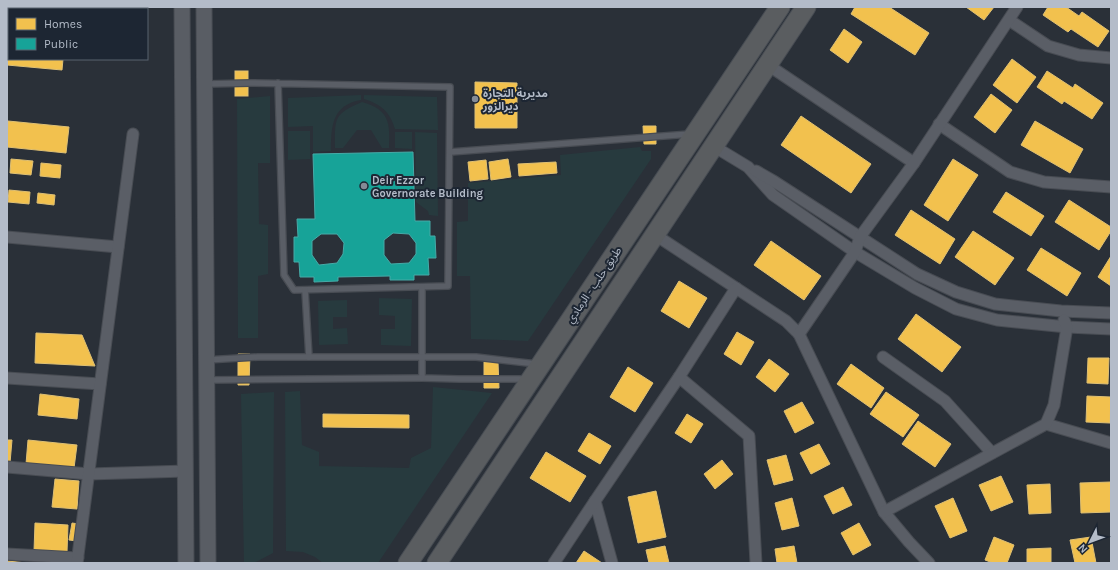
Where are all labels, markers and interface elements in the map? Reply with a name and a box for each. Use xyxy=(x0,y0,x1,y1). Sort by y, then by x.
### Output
legend xyxy=(8,8,148,60)
text: Homes xyxy=(44,17,82,31)
text: Public xyxy=(44,37,78,51)
place label: مديرية التجارة ديرالزور xyxy=(482,87,548,113)
marker: مديرية التجارة ديرالزور xyxy=(470,94,480,104)
place label: Deir Ezzor Governorate Building xyxy=(372,174,484,200)
marker: Deir Ezzor Governorate Building xyxy=(359,181,369,191)
street label: طريق حلب - الرمادي xyxy=(564,244,626,327)
north arrow xyxy=(1070,522,1110,562)
text: N xyxy=(1075,541,1090,556)

